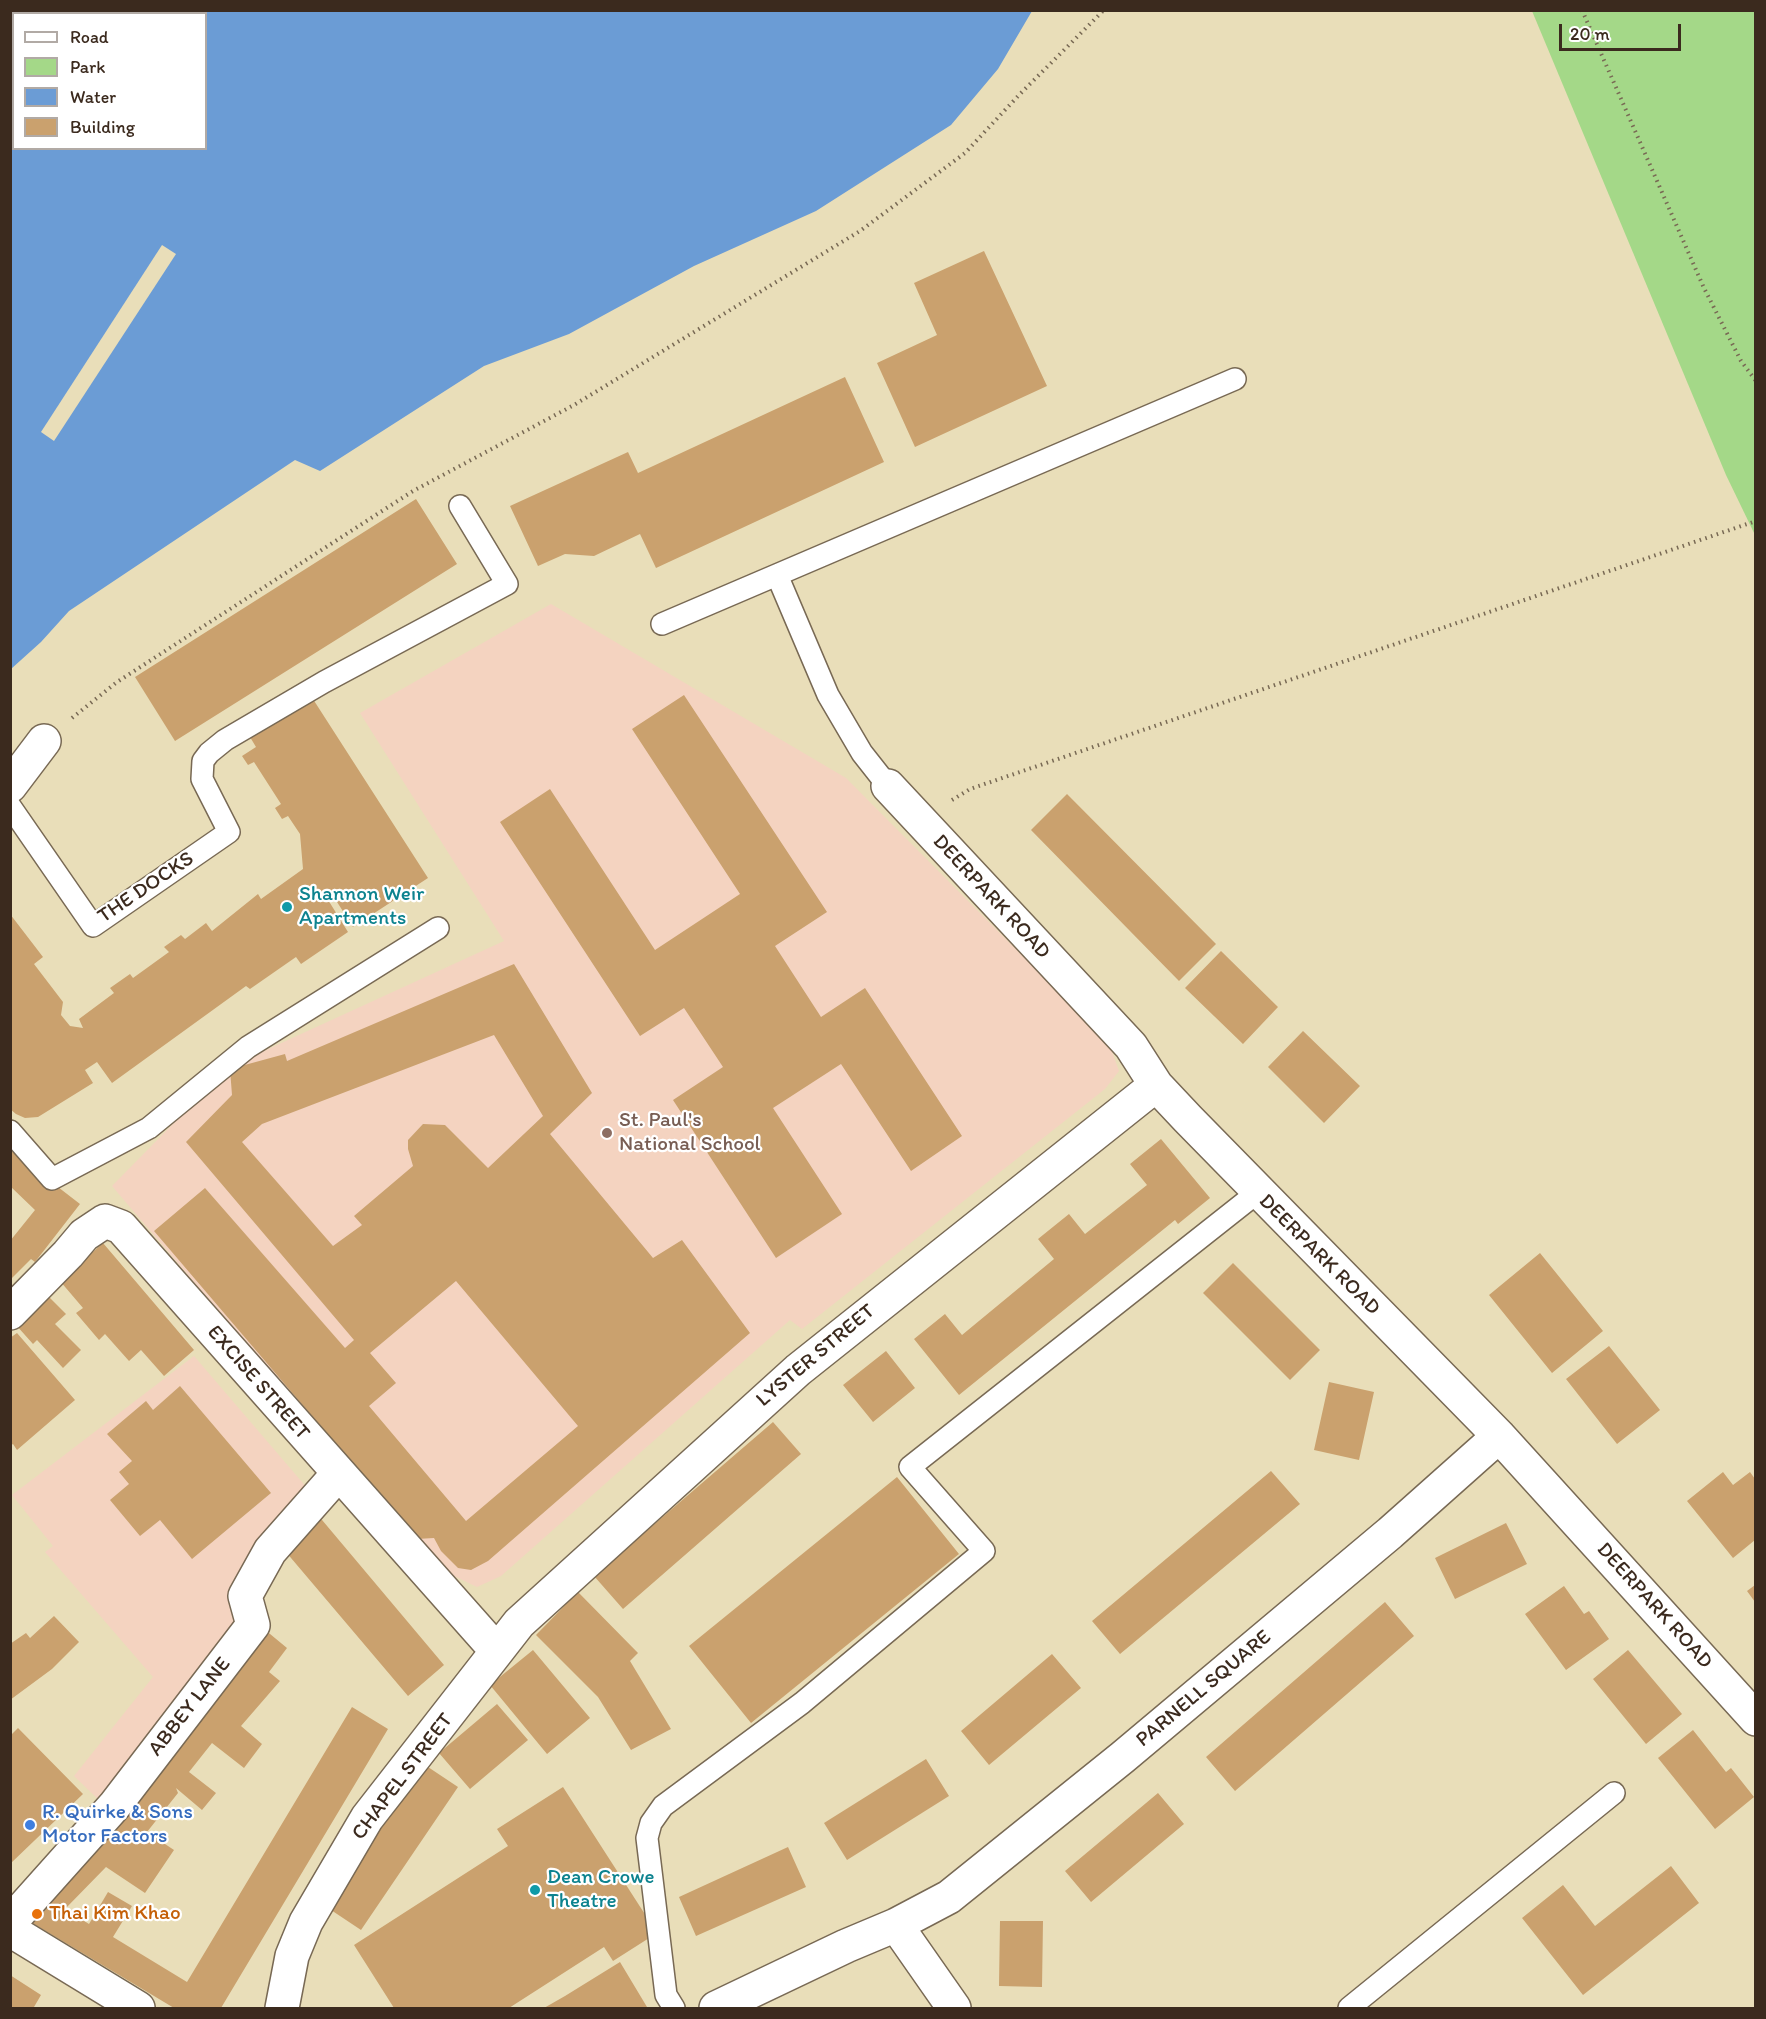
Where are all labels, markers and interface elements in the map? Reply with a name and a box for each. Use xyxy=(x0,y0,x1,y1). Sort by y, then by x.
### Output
legend xyxy=(12,12,207,150)
scale bar xyxy=(1562,12,1684,50)
text: 20 m xyxy=(1570,23,1610,45)
text: Road xyxy=(70,26,109,48)
text: Park xyxy=(70,56,105,78)
text: Water xyxy=(70,86,116,108)
text: Building xyxy=(70,116,135,138)
street label: DEERPARK ROAD xyxy=(927,829,1055,965)
street label: THE DOCKS xyxy=(93,847,199,929)
place label: Shannon Weir Apartments xyxy=(299,882,424,932)
marker: Shannon Weir Apartments xyxy=(280,900,294,914)
place label: St. Paul's National School xyxy=(619,1108,760,1158)
marker: St. Paul's National School xyxy=(600,1126,614,1140)
street label: DEERPARK ROAD xyxy=(1253,1189,1385,1321)
street label: LYSTER STREET xyxy=(752,1299,880,1413)
street label: EXCISE STREET xyxy=(201,1320,315,1446)
street label: DEERPARK ROAD xyxy=(1591,1538,1717,1674)
street label: PARNELL SQUARE xyxy=(1131,1625,1277,1753)
street label: ABBEY LANE xyxy=(144,1652,236,1762)
street label: CHAPEL STREET xyxy=(347,1709,459,1845)
place label: R. Quirke & Sons Motor Factors xyxy=(42,1800,193,1850)
marker: R. Quirke & Sons Motor Factors xyxy=(23,1818,37,1832)
place label: Dean Crowe Theatre xyxy=(547,1865,655,1915)
marker: Dean Crowe Theatre xyxy=(528,1883,542,1897)
place label: Thai Kim Khao xyxy=(49,1901,181,1927)
marker: Thai Kim Khao xyxy=(30,1907,44,1921)

